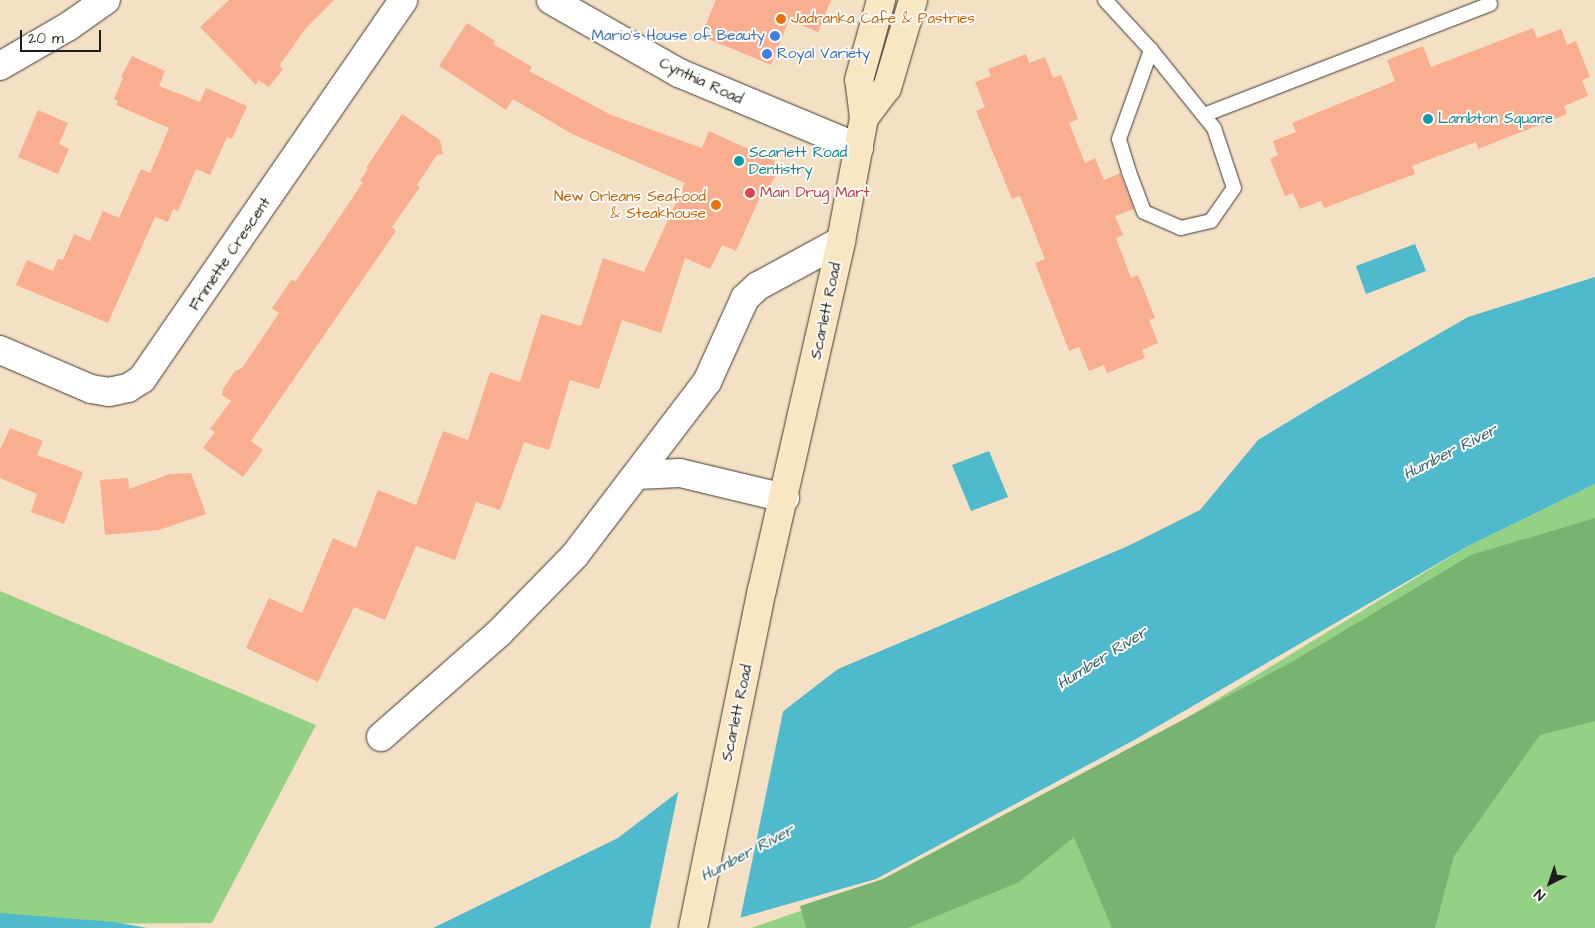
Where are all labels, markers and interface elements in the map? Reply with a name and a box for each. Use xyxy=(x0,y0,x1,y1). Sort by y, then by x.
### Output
place label: Jadranka Cafe & Pastries xyxy=(791,10,975,28)
marker: Jadranka Cafe & Pastries xyxy=(775,13,787,25)
scale bar xyxy=(22,20,104,52)
place label: Mario's House of Beauty xyxy=(592,27,765,45)
text: 20 m xyxy=(28,28,64,49)
marker: Mario's House of Beauty xyxy=(769,30,781,42)
place label: Royal Variety xyxy=(777,45,870,63)
marker: Royal Variety xyxy=(761,48,773,60)
street label: Cynthia Road xyxy=(656,54,746,108)
place label: Lambton Square xyxy=(1438,110,1553,128)
marker: Lambton Square xyxy=(1422,113,1434,125)
place label: Scarlett Road Dentistry xyxy=(749,143,847,178)
marker: Scarlett Road Dentistry xyxy=(733,155,745,167)
place label: Main Drug Mart xyxy=(760,184,870,202)
place label: New Orleans Seafood & Steakhouse xyxy=(554,187,706,222)
marker: Main Drug Mart xyxy=(744,187,756,199)
street label: Frimette Crescent xyxy=(185,194,275,314)
marker: New Orleans Seafood & Steakhouse xyxy=(710,199,722,211)
street label: Scarlett Road xyxy=(807,261,845,361)
water label: Humber River xyxy=(1400,420,1500,484)
water label: Humber River xyxy=(1053,623,1151,693)
street label: Scarlett Road xyxy=(718,663,756,763)
water label: Humber River xyxy=(697,820,797,886)
north arrow xyxy=(1525,858,1575,908)
text: N xyxy=(1530,884,1550,905)

